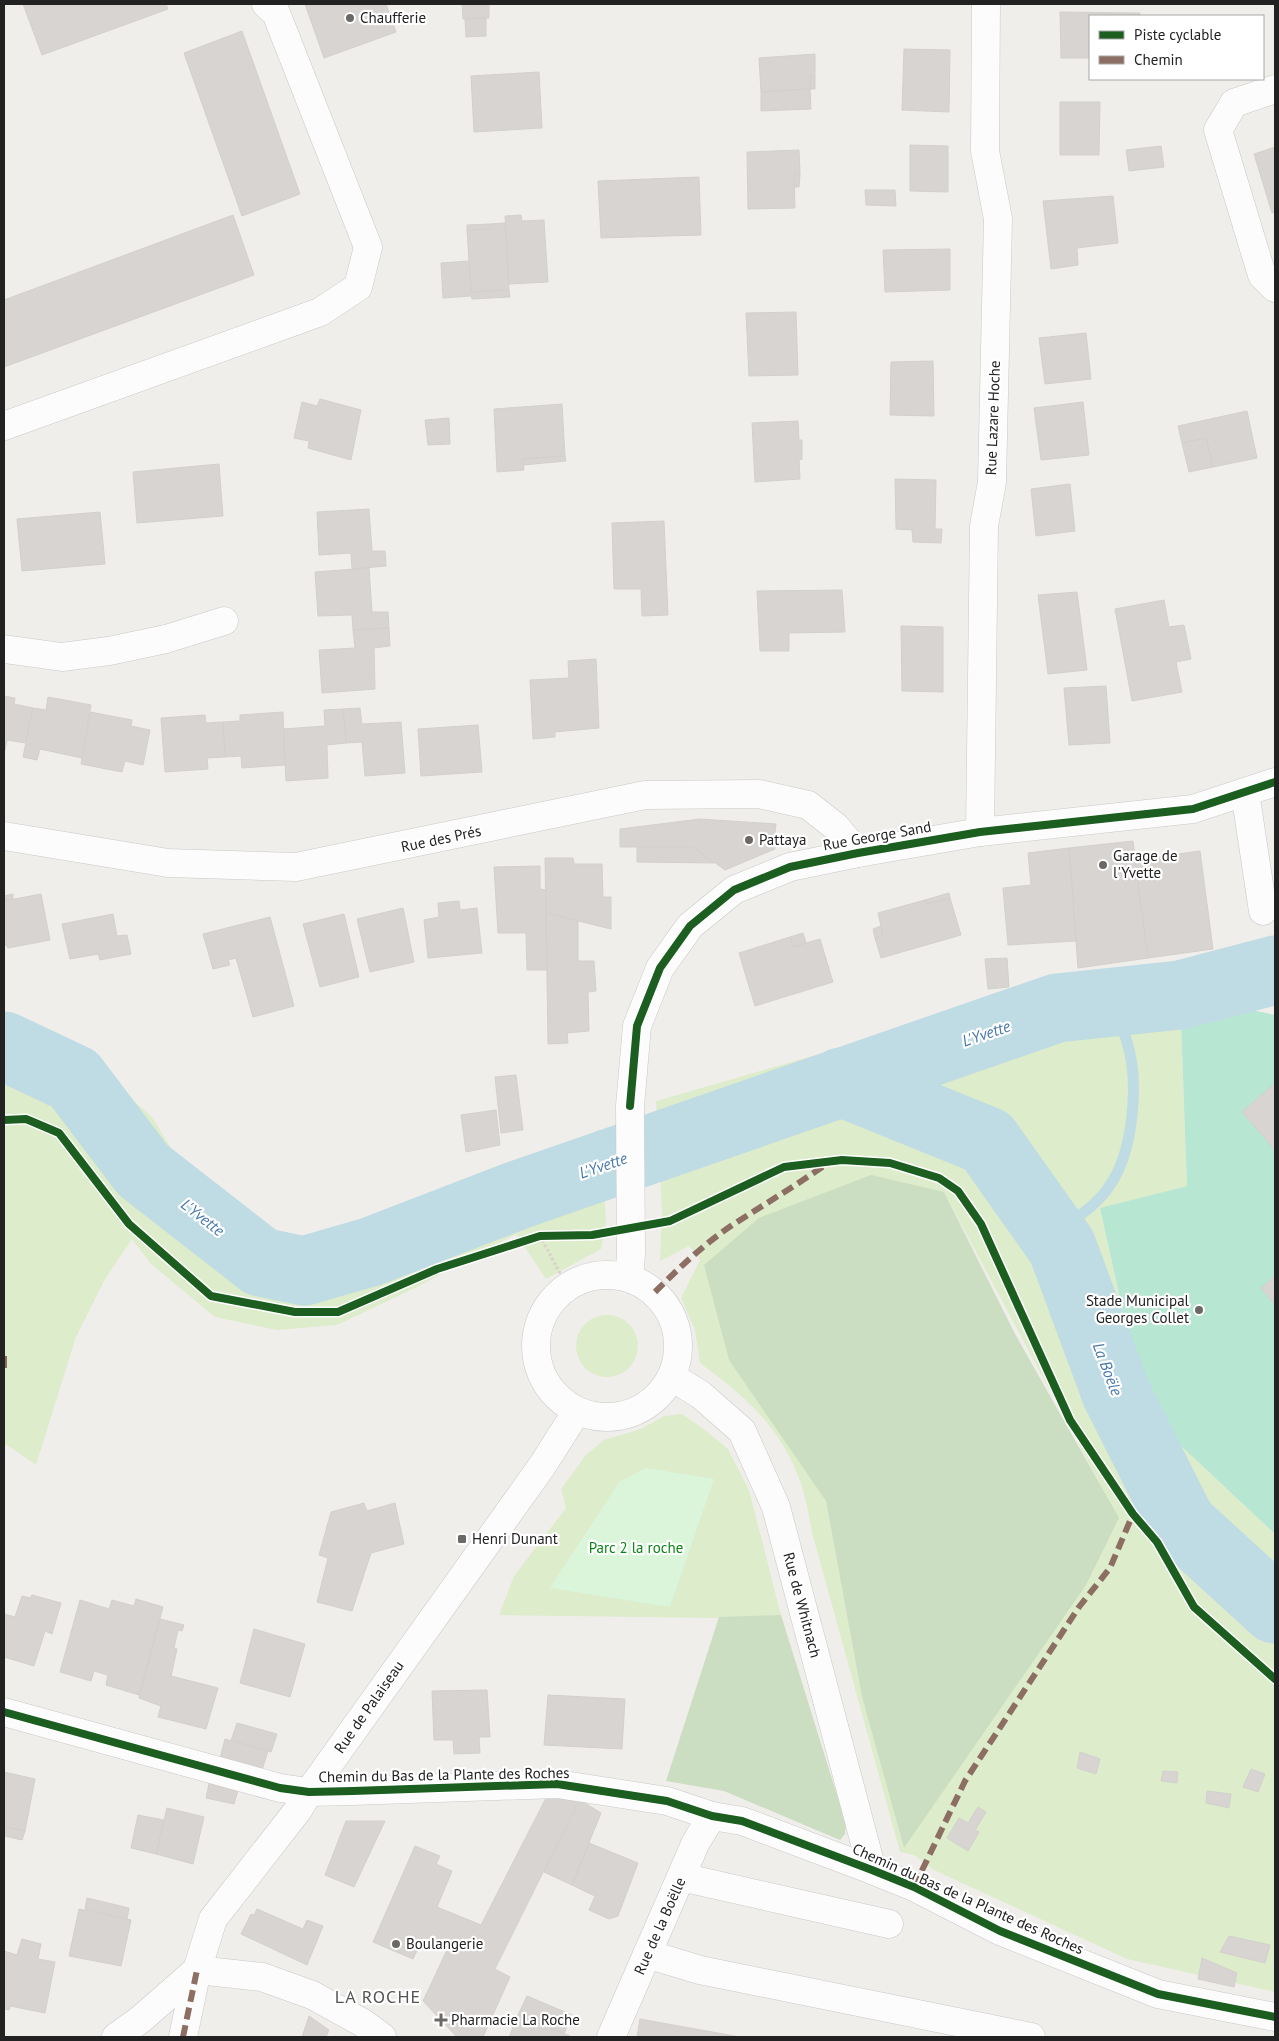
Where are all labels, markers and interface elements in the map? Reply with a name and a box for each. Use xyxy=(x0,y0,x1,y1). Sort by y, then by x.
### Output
place label: Chaufferie xyxy=(360,8,426,27)
marker: Chaufferie xyxy=(344,12,356,24)
legend xyxy=(1089,15,1264,80)
text: Piste cyclable xyxy=(1134,25,1221,44)
text: Chemin xyxy=(1134,50,1183,69)
street label: Rue Lazare Hoche xyxy=(981,360,1004,476)
street label: Rue George Sand xyxy=(821,817,933,854)
street label: Rue des Prés xyxy=(399,821,483,856)
place label: Pattaya xyxy=(759,830,806,849)
marker: Pattaya xyxy=(743,834,755,846)
place label: Garage de l'Yvette xyxy=(1113,846,1178,882)
marker: Garage de l'Yvette xyxy=(1097,859,1109,871)
water label: L'Yvette xyxy=(959,1015,1013,1051)
water label: L'Yvette xyxy=(576,1147,630,1183)
water label: L'Yvette xyxy=(177,1194,229,1241)
place label: Stade Municipal Georges Collet xyxy=(1086,1291,1190,1327)
marker: Stade Municipal Georges Collet xyxy=(1193,1304,1205,1316)
water label: La Boële xyxy=(1089,1340,1127,1399)
place label: Henri Dunant xyxy=(472,1529,558,1548)
marker: Henri Dunant xyxy=(456,1533,468,1545)
park label: Parc 2 la roche xyxy=(589,1538,683,1557)
street label: Rue de Whitnach xyxy=(779,1550,826,1660)
street label: Rue de Palaiseau xyxy=(330,1657,408,1757)
street label: Chemin du Bas de la Plante des Roches xyxy=(318,1763,570,1786)
street label: Chemin du Bas de la Plante des Roches xyxy=(850,1839,1087,1958)
street label: Rue de la Boëlle xyxy=(630,1874,690,1978)
place label: Boulangerie xyxy=(406,1934,483,1953)
marker: Boulangerie xyxy=(390,1938,402,1950)
district label: LA ROCHE xyxy=(335,1985,421,2008)
place label: Pharmacie La Roche xyxy=(451,2010,580,2029)
marker: Pharmacie La Roche xyxy=(435,2014,447,2026)

